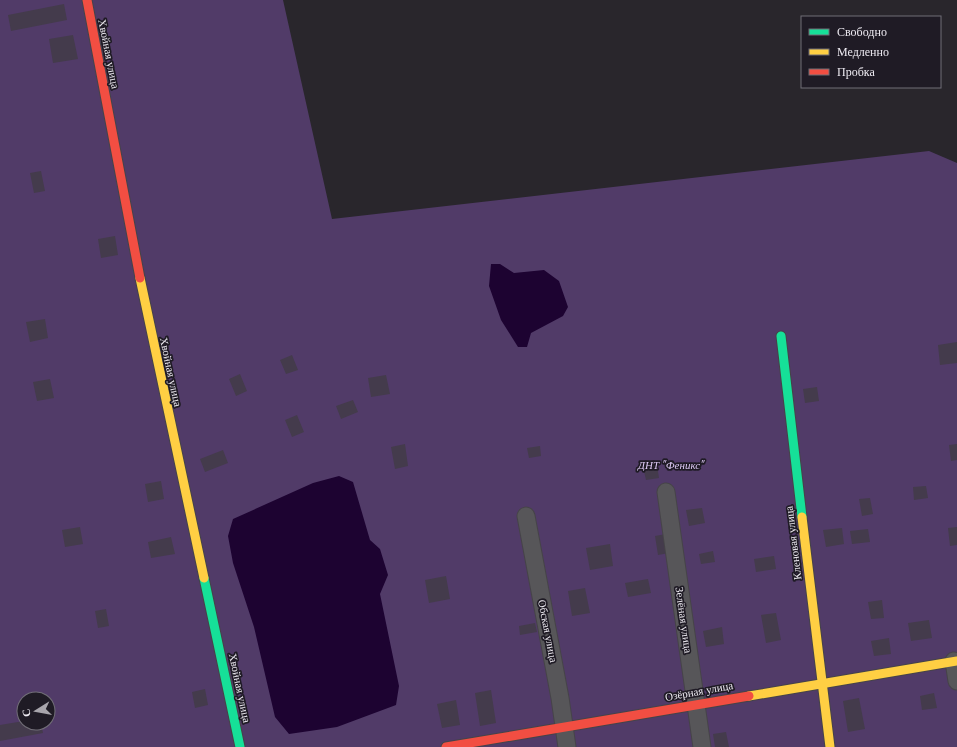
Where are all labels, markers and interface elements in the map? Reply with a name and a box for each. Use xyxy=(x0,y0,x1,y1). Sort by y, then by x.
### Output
legend xyxy=(801,16,941,88)
street label: Хвойная улица xyxy=(95,18,123,90)
text: Свободно xyxy=(837,24,887,39)
text: Медленно xyxy=(837,44,889,59)
text: Пробка xyxy=(837,64,875,79)
street label: Хвойная улица xyxy=(157,336,185,408)
park label: ДНТ "Феникс" xyxy=(637,458,705,472)
street label: Кленовая улица xyxy=(782,505,804,581)
street label: Зелёная улица xyxy=(672,586,696,654)
street label: Обская улица xyxy=(535,598,561,664)
street label: Хвойная улица xyxy=(226,652,254,724)
street label: Озёрная улица xyxy=(664,678,734,704)
north arrow xyxy=(16,691,56,731)
text: С xyxy=(19,708,34,718)

